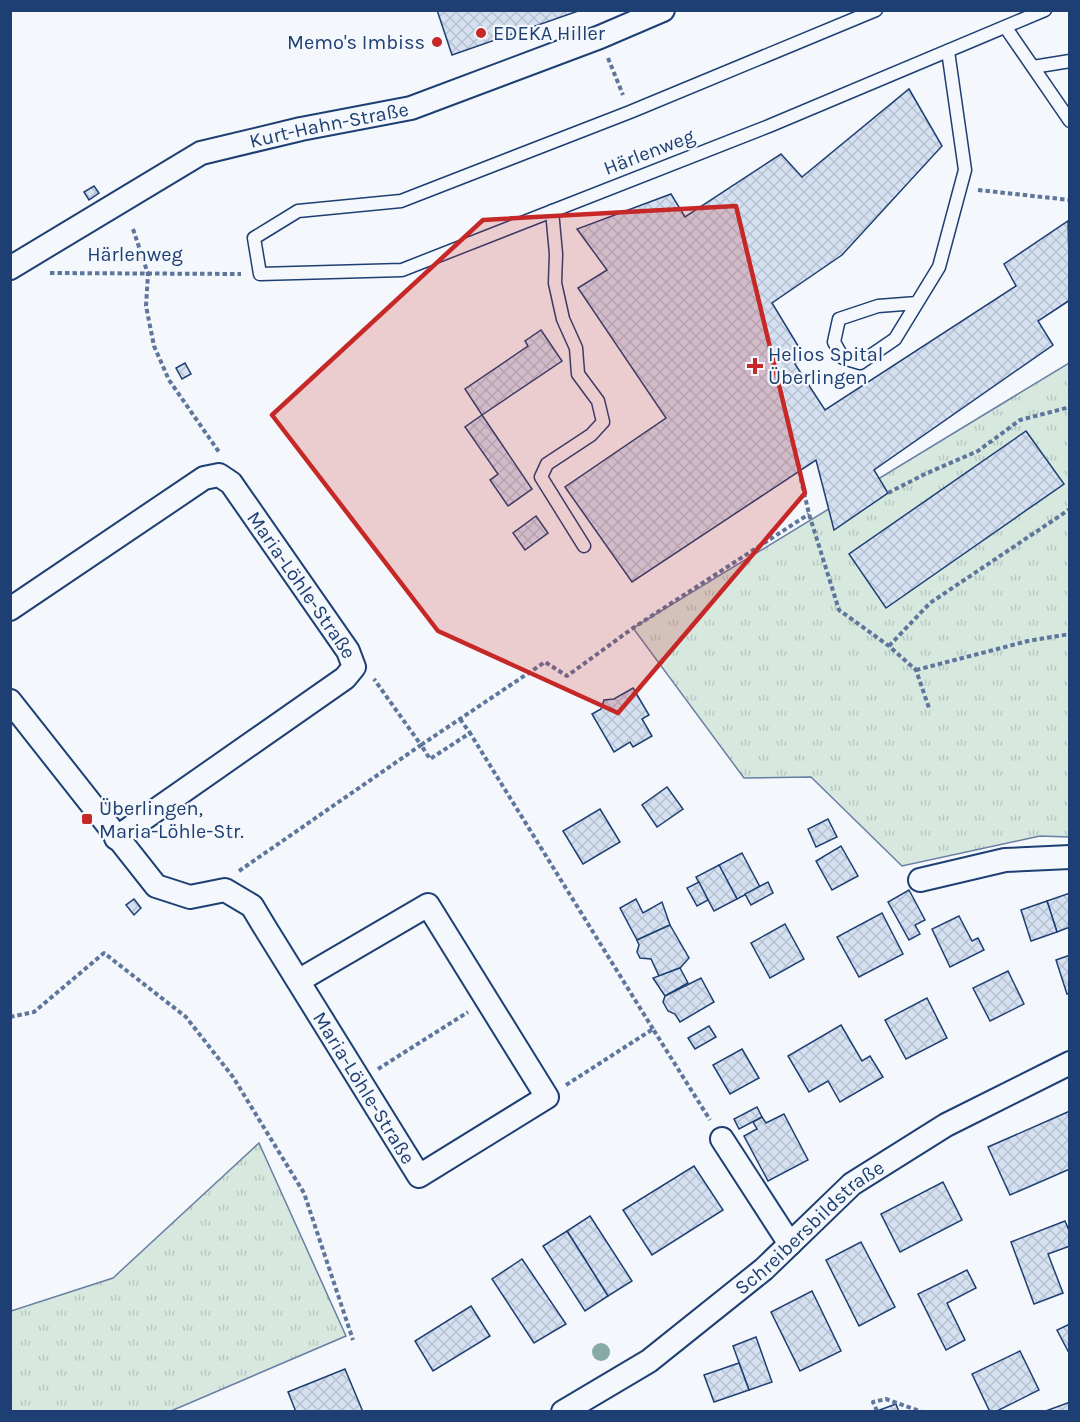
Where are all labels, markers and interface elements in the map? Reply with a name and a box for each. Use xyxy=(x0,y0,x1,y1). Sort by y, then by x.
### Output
place label: EDEKA Hiller xyxy=(493,22,606,45)
marker: EDEKA Hiller xyxy=(474,26,488,40)
place label: Memo's Imbiss xyxy=(287,31,425,54)
marker: Memo's Imbiss xyxy=(430,35,444,49)
street label: Kurt-Hahn-Straße xyxy=(247,97,410,152)
street label: Härlenweg xyxy=(600,124,698,180)
street label: Härlenweg xyxy=(87,243,183,266)
place label: Helios Spital Überlingen xyxy=(768,343,883,389)
marker: Helios Spital Überlingen xyxy=(746,357,764,375)
street label: Maria-Löhle-Straße xyxy=(243,507,361,661)
place label: Überlingen, Maria-Löhle-Str. xyxy=(99,797,244,843)
marker: Überlingen, Maria-Löhle-Str. xyxy=(80,812,94,826)
street label: Maria-Löhle-Straße xyxy=(308,1007,420,1168)
street label: Schreibersbildstraße xyxy=(730,1155,888,1299)

